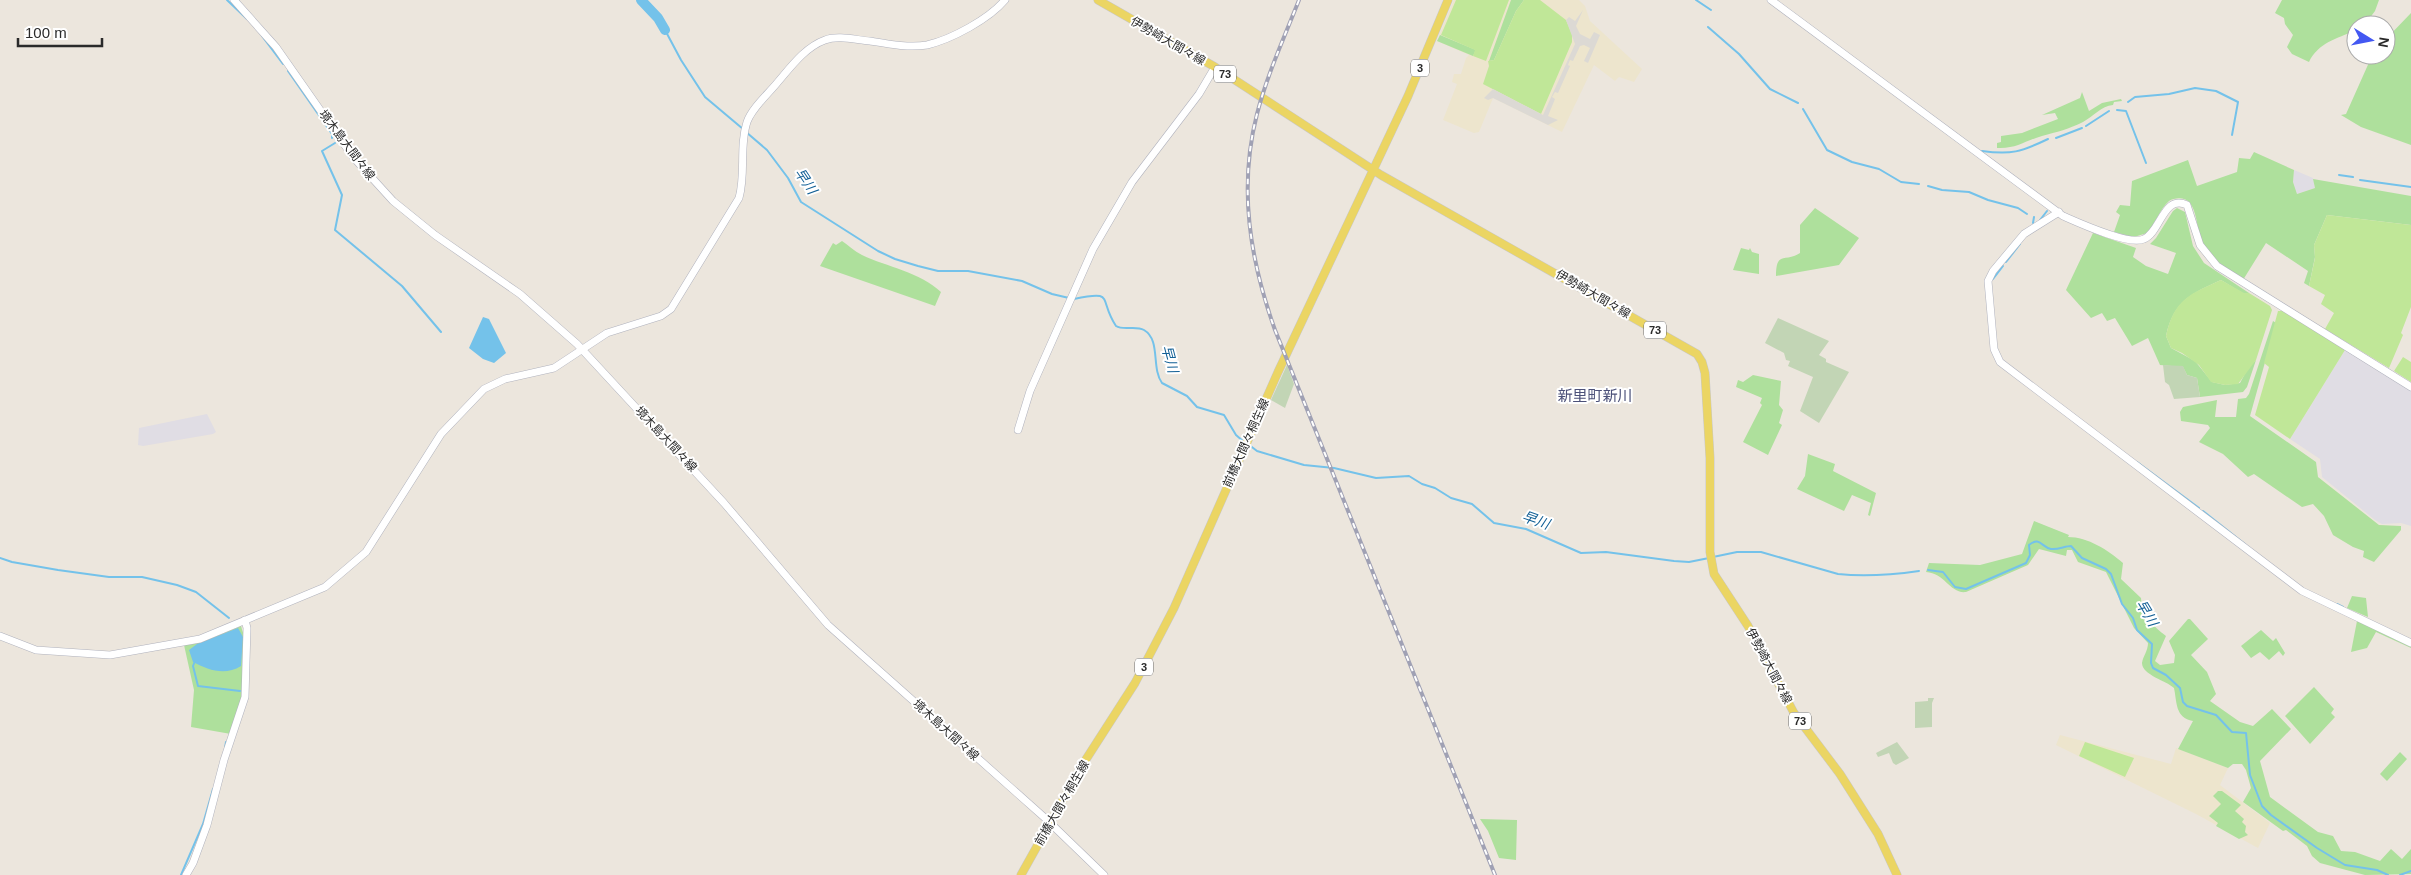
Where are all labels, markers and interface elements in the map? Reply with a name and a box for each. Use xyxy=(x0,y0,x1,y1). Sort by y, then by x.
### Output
street label: 伊勢崎大間々線 xyxy=(1128,14,1208,68)
scale bar xyxy=(18,15,101,47)
north arrow xyxy=(2346,15,2396,65)
text: 100 m xyxy=(25,24,67,41)
text: N xyxy=(2375,36,2393,49)
road number: 3 xyxy=(1411,59,1429,76)
road number: 73 xyxy=(1214,66,1236,82)
street label: 境木島大間々線 xyxy=(316,107,378,183)
water label: 早川 xyxy=(792,165,822,199)
street label: 伊勢崎大間々線 xyxy=(1553,267,1633,321)
road number: 73 xyxy=(1644,322,1666,338)
water label: 早川 xyxy=(1159,343,1182,377)
district label: 新里町新川 xyxy=(1557,387,1633,404)
street label: 前橋大間々桐生線 xyxy=(1220,396,1272,490)
street label: 境木島大間々線 xyxy=(632,404,700,474)
water label: 早川 xyxy=(1520,508,1554,533)
water label: 早川 xyxy=(2133,597,2162,631)
street label: 伊勢崎大間々線 xyxy=(1743,626,1795,706)
road number: 3 xyxy=(1135,659,1153,676)
street label: 境木島大間々線 xyxy=(910,697,982,763)
road number: 73 xyxy=(1789,712,1811,729)
street label: 前橋大間々桐生線 xyxy=(1032,758,1092,848)

